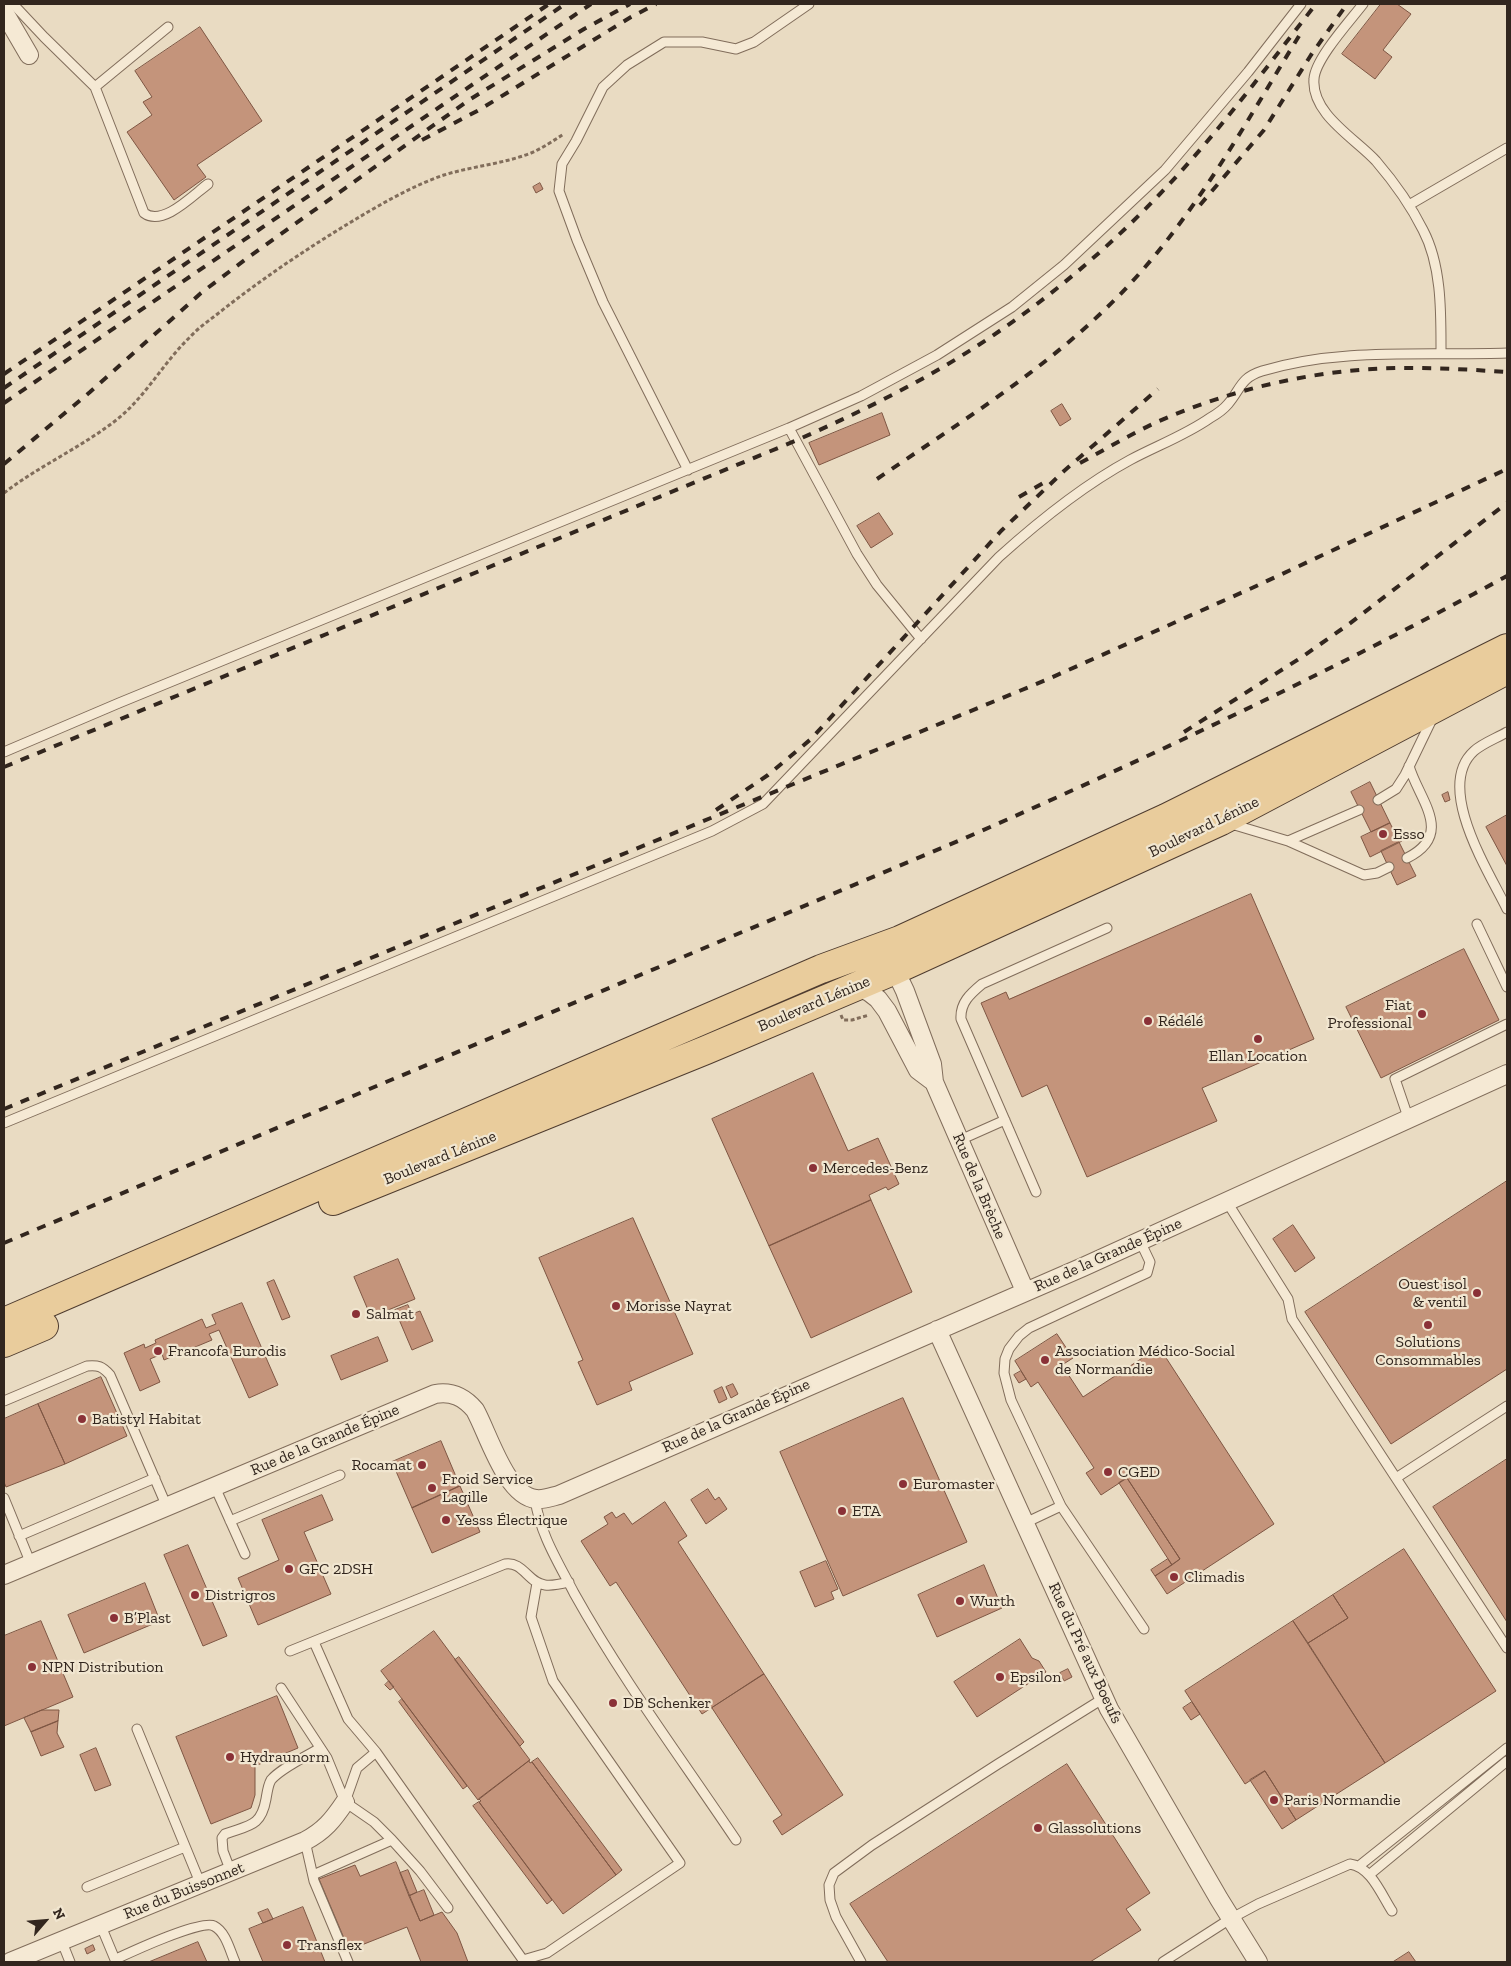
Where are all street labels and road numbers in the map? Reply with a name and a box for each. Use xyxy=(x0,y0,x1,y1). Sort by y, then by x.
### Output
street label: Boulevard Lénine xyxy=(1146,792,1262,862)
street label: Boulevard Lénine xyxy=(755,972,873,1036)
street label: Boulevard Lénine xyxy=(381,1127,499,1189)
street label: Rue de la Brèche xyxy=(948,1130,1010,1242)
street label: Rue de la Grande Épine xyxy=(1031,1214,1185,1296)
street label: Rue de la Grande Épine xyxy=(659,1375,813,1457)
street label: Rue de la Grande Épine xyxy=(248,1400,402,1480)
street label: Rue du Pré aux Boeufs xyxy=(1044,1579,1126,1727)
street label: Rue du Buissonnet xyxy=(121,1858,247,1924)

